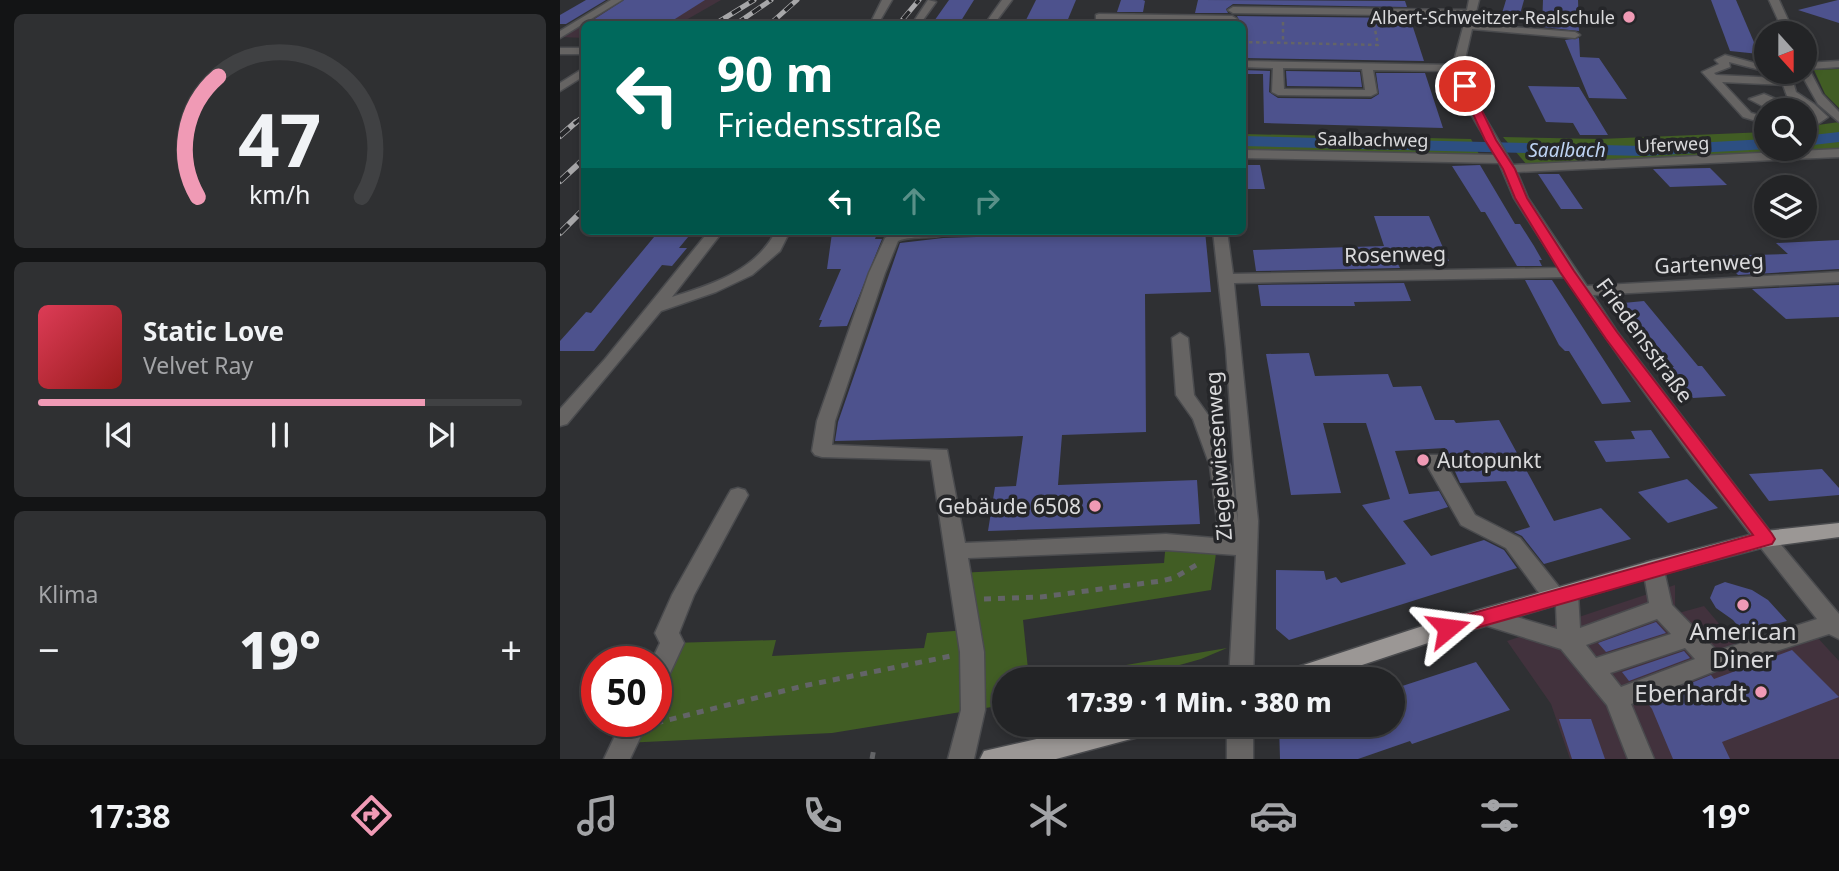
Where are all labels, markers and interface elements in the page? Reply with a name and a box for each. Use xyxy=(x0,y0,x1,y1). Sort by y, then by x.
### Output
place label: Albert-Schweitzer-Realschule xyxy=(1371,5,1615,29)
marker: Albert-Schweitzer-Realschule xyxy=(1621,9,1637,25)
north arrow xyxy=(1754,21,1816,84)
map controls xyxy=(1754,21,1817,238)
text: 90 m xyxy=(717,40,834,106)
icon: left xyxy=(602,49,693,140)
pin xyxy=(1435,56,1495,116)
icon: arrive xyxy=(1446,67,1484,105)
text: 47 xyxy=(238,90,322,189)
button: search xyxy=(1754,98,1817,161)
text: Friedensstraße xyxy=(717,103,942,146)
street label: Saalbachweg xyxy=(1317,126,1429,152)
street label: Uferweg xyxy=(1636,130,1710,158)
water label: Saalbach xyxy=(1528,137,1606,163)
button: layers xyxy=(1754,175,1817,238)
text: km/h xyxy=(249,177,311,211)
icon: left xyxy=(822,182,860,220)
icon: ahead xyxy=(895,182,933,220)
icon: right xyxy=(968,182,1006,220)
street label: Rosenweg xyxy=(1344,239,1446,269)
street label: Gartenweg xyxy=(1654,246,1764,280)
street label: Friedensstraße xyxy=(1590,272,1700,408)
text: Static Love xyxy=(143,313,284,349)
text: Velvet Ray xyxy=(143,349,253,381)
street label: Ziegelwiesenweg xyxy=(1198,371,1238,541)
icon: previous xyxy=(100,416,138,454)
icon: pause xyxy=(261,416,299,454)
icon: next xyxy=(422,416,460,454)
place label: Autopunkt xyxy=(1437,446,1542,474)
marker: Autopunkt xyxy=(1415,452,1431,468)
place label: Gebäude 6508 xyxy=(938,492,1081,520)
marker: Gebäude 6508 xyxy=(1087,498,1103,514)
text: Klima xyxy=(38,578,99,610)
position arrow xyxy=(1411,591,1485,665)
marker: American Diner xyxy=(1735,597,1751,613)
text: 19° xyxy=(239,613,321,684)
place label: American Diner xyxy=(1689,614,1797,675)
text: − xyxy=(38,623,60,675)
text: + xyxy=(500,623,522,675)
speed limit sign: 50 xyxy=(581,646,672,737)
place label: Eberhardt xyxy=(1634,676,1747,709)
text: 17:39 · 1 Min. · 380 m xyxy=(1065,684,1332,720)
marker: Eberhardt xyxy=(1753,684,1769,700)
icon: directions xyxy=(347,791,396,840)
icon: music xyxy=(573,791,622,840)
icon: phone xyxy=(798,791,847,840)
icon: climate xyxy=(1024,791,1073,840)
icon: car xyxy=(1249,791,1298,840)
icon: filters xyxy=(1475,791,1524,840)
text: 17:38 xyxy=(88,794,171,837)
text: 19° xyxy=(1700,794,1751,837)

